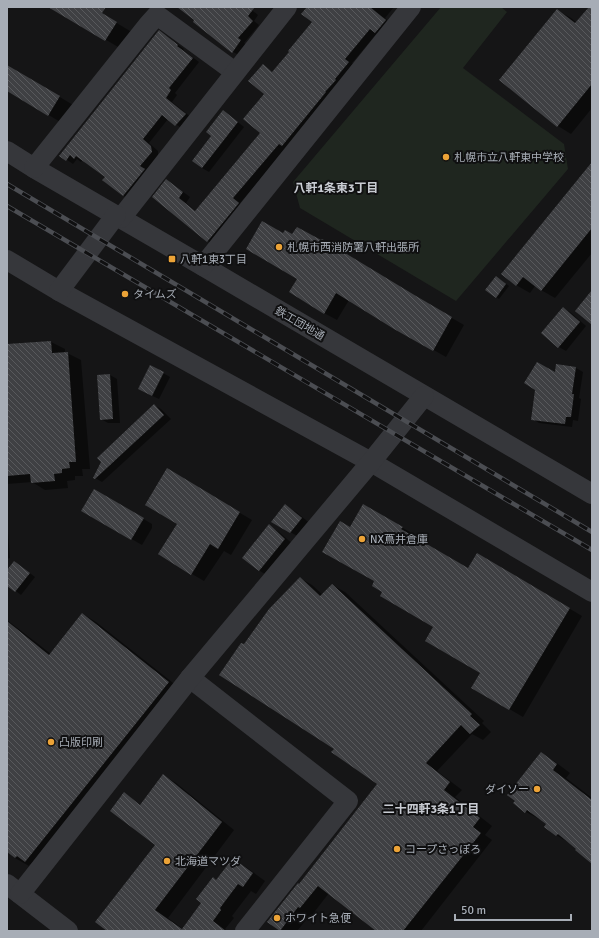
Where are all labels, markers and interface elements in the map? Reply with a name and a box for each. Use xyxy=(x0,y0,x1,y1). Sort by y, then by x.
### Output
place label: 札幌市立八軒東中学校 xyxy=(454,151,564,164)
marker: 札幌市立八軒東中学校 xyxy=(441,152,451,162)
district label: 八軒1条東3丁目 xyxy=(294,181,378,196)
place label: 札幌市西消防署八軒出張所 xyxy=(287,241,420,254)
marker: 札幌市西消防署八軒出張所 xyxy=(274,242,284,252)
place label: 八軒1東3丁目 xyxy=(180,253,247,266)
marker: 八軒1東3丁目 xyxy=(167,254,177,264)
place label: タイムズ xyxy=(133,288,177,301)
marker: タイムズ xyxy=(120,289,130,299)
street label: 鉄工団地通 xyxy=(273,304,327,343)
place label: NX蔦井倉庫 xyxy=(370,533,428,546)
marker: NX蔦井倉庫 xyxy=(357,534,367,544)
place label: 凸版印刷 xyxy=(59,736,103,749)
marker: 凸版印刷 xyxy=(46,737,56,747)
place label: ダイソー xyxy=(485,783,529,796)
marker: ダイソー xyxy=(532,784,542,794)
district label: 二十四軒3条1丁目 xyxy=(383,802,479,817)
place label: コープさっぽろ xyxy=(405,843,481,856)
marker: コープさっぽろ xyxy=(392,844,402,854)
place label: 北海道マツダ xyxy=(175,855,241,868)
marker: 北海道マツダ xyxy=(162,856,172,866)
scale bar xyxy=(455,896,571,922)
text: 50 m xyxy=(461,903,486,918)
place label: ホワイト急便 xyxy=(285,912,352,925)
marker: ホワイト急便 xyxy=(272,913,282,923)

